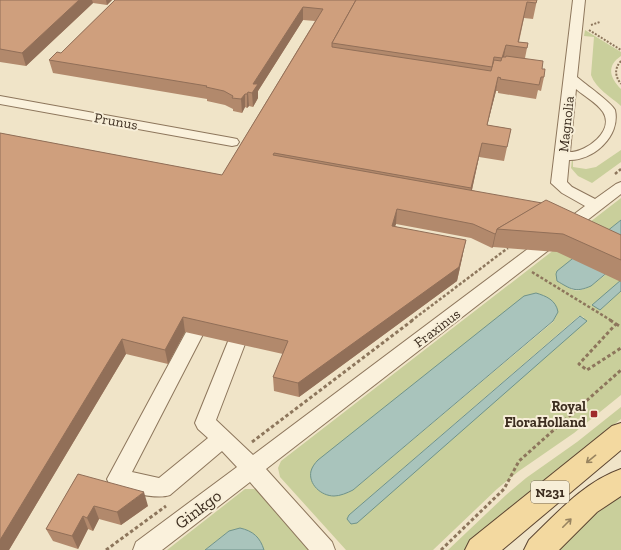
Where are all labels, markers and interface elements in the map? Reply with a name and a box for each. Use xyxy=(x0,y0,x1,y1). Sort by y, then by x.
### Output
street label: Magnolia xyxy=(555,95,578,153)
street label: Prunus xyxy=(93,109,139,134)
street label: Fraxinus xyxy=(411,305,464,351)
place label: Royal FloraHolland xyxy=(504,398,586,431)
marker: Royal FloraHolland xyxy=(589,409,599,419)
one-way arrow xyxy=(585,454,596,463)
road number: N231 xyxy=(531,481,569,503)
street label: Ginkgo xyxy=(171,485,225,533)
one-way arrow xyxy=(562,518,572,527)

